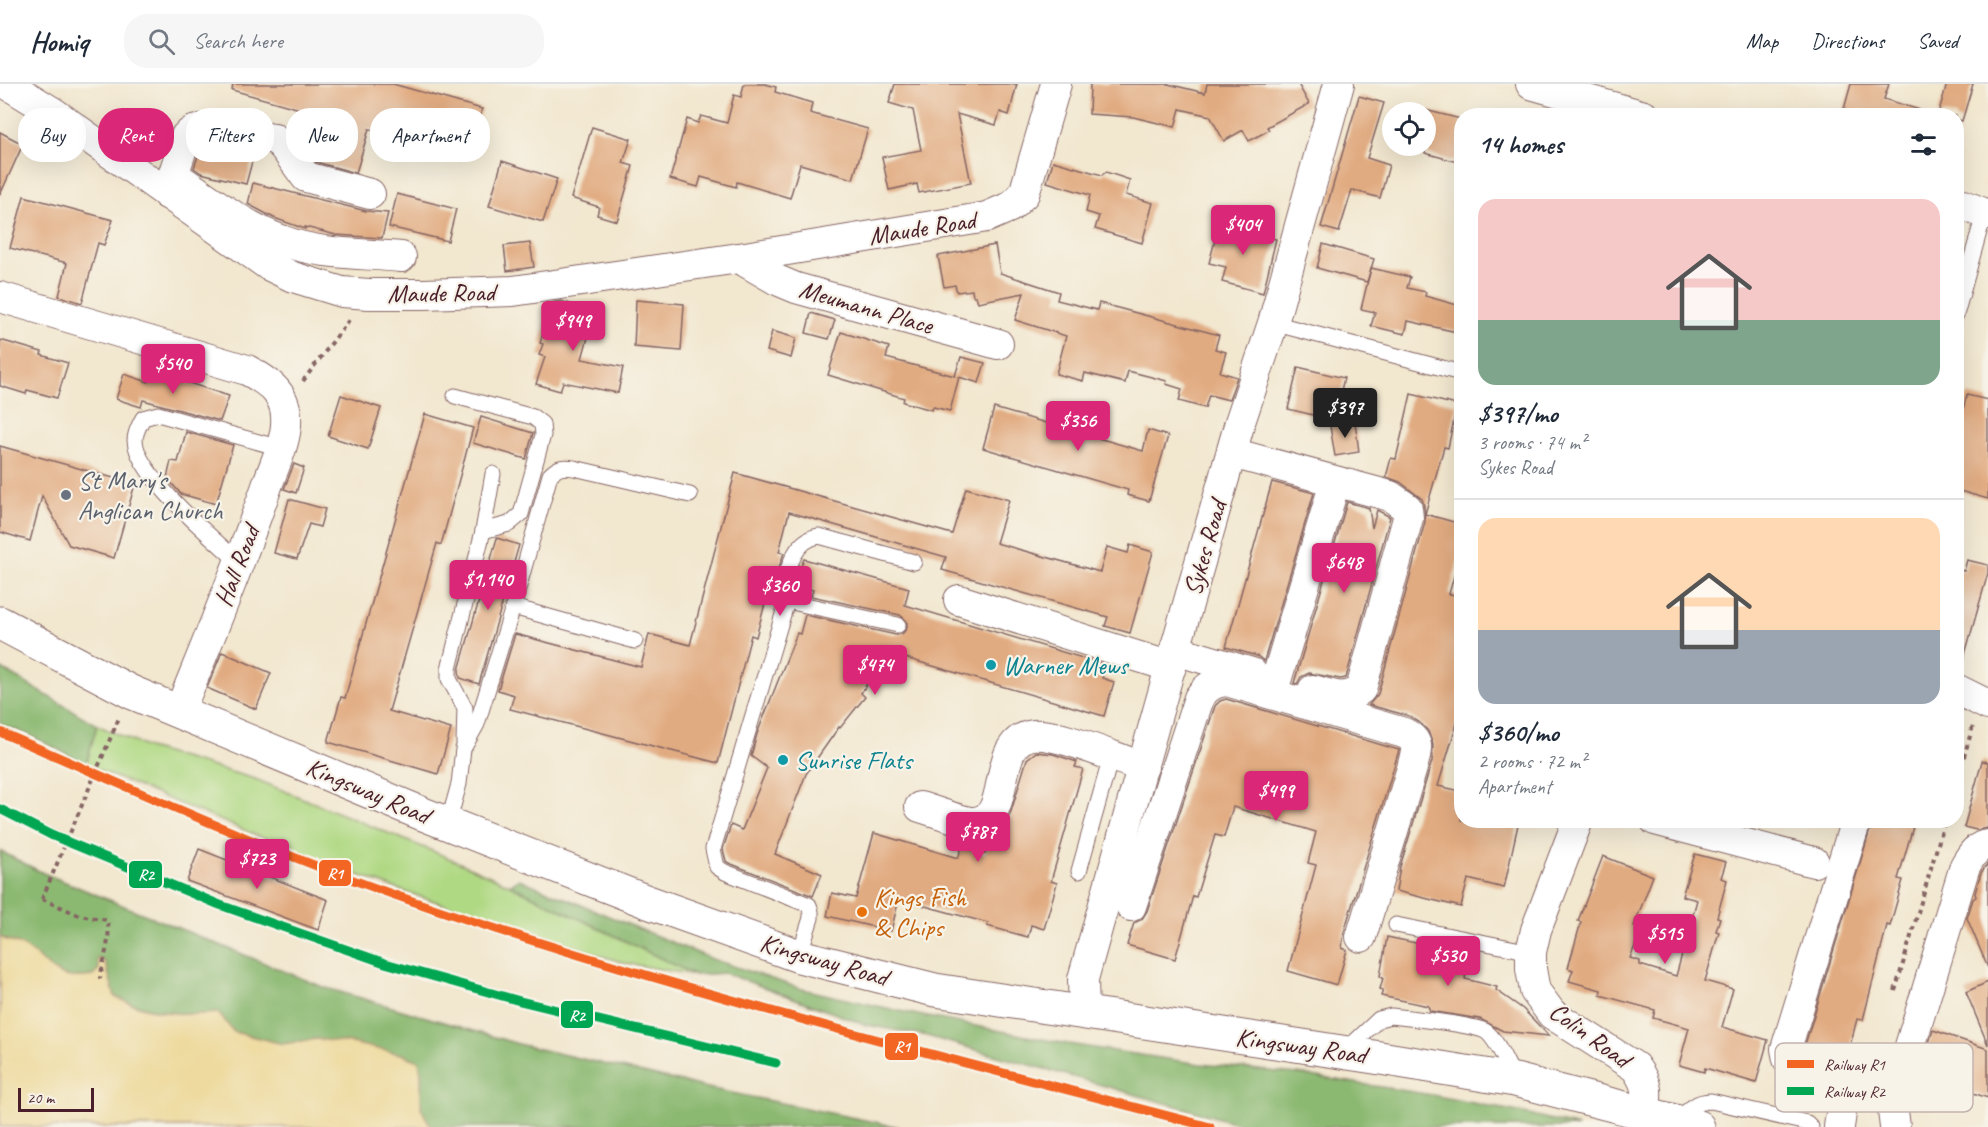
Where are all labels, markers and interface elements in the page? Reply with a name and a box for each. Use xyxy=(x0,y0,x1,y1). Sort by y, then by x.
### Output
search box xyxy=(124,14,544,68)
text: Homiq xyxy=(30,24,88,59)
icon: search xyxy=(145,25,178,58)
text: Search here xyxy=(193,27,283,55)
text: Map xyxy=(1746,28,1778,54)
text: Directions xyxy=(1811,28,1884,54)
text: Saved xyxy=(1917,28,1958,54)
map controls xyxy=(1382,102,1436,156)
button: locate xyxy=(1382,102,1436,156)
chip: Buy xyxy=(18,108,86,162)
chip: Rent xyxy=(98,108,174,162)
chip: Filters xyxy=(186,108,274,162)
chip: New xyxy=(286,108,358,162)
chip: Apartment xyxy=(370,108,490,162)
text: 14 homes xyxy=(1478,128,1563,161)
icon: filters xyxy=(1907,128,1940,161)
street label: Maude Road xyxy=(866,203,981,253)
pin: $404 xyxy=(1207,205,1279,256)
text: $404 xyxy=(1225,212,1261,237)
icon: home xyxy=(1655,238,1763,346)
street label: Meumann Place xyxy=(795,272,938,342)
street label: Maude Road xyxy=(387,275,499,310)
pin: $949 xyxy=(537,301,609,352)
text: $949 xyxy=(555,308,591,333)
pin: $540 xyxy=(137,344,209,395)
text: $540 xyxy=(155,351,191,376)
pin: $397 xyxy=(1309,388,1381,439)
text: $397 xyxy=(1327,395,1363,420)
text: $397/mo xyxy=(1478,397,1558,430)
pin: $356 xyxy=(1042,401,1114,452)
text: $356 xyxy=(1060,408,1096,433)
text: 3 rooms · 74 m² xyxy=(1478,430,1586,455)
text: Sykes Road xyxy=(1478,455,1553,480)
place label: St Mary's Anglican Church xyxy=(78,464,224,527)
marker: St Mary's Anglican Church xyxy=(59,488,73,502)
street label: Sykes Road xyxy=(1176,493,1235,599)
street label: Hall Road xyxy=(207,517,269,611)
pin: $648 xyxy=(1308,543,1380,594)
text: $648 xyxy=(1326,550,1362,575)
icon: home xyxy=(1655,557,1763,665)
pin: $1,140 xyxy=(439,560,537,611)
pin: $360 xyxy=(744,566,816,617)
text: $1,140 xyxy=(464,567,512,592)
text: $360 xyxy=(762,573,798,598)
pin: $474 xyxy=(839,645,911,696)
place label: Warner Mews xyxy=(1003,649,1130,682)
text: $474 xyxy=(857,652,893,677)
marker: Warner Mews xyxy=(984,658,998,672)
text: $360/mo xyxy=(1478,716,1559,749)
place label: Sunrise Flats xyxy=(795,744,914,777)
text: 2 rooms · 72 m² xyxy=(1478,749,1586,774)
street label: Kingsway Road xyxy=(301,750,438,833)
marker: Sunrise Flats xyxy=(776,753,790,767)
pin: $499 xyxy=(1240,771,1312,822)
text: Apartment xyxy=(1478,774,1551,799)
text: $499 xyxy=(1258,778,1294,803)
pin: $787 xyxy=(942,812,1014,863)
text: $787 xyxy=(960,819,996,844)
pin: $723 xyxy=(221,839,293,890)
text: $723 xyxy=(239,846,275,871)
line badge: R1 xyxy=(318,859,352,887)
line badge: R2 xyxy=(128,860,163,889)
text: R1 xyxy=(327,864,345,884)
text: R2 xyxy=(138,865,156,885)
place label: Kings Fish & Chips xyxy=(874,881,967,944)
marker: Kings Fish & Chips xyxy=(855,905,869,919)
pin: $515 xyxy=(1629,914,1701,965)
text: $515 xyxy=(1647,921,1683,946)
street label: Kingsway Road xyxy=(756,926,895,995)
pin: $530 xyxy=(1412,936,1484,987)
text: $530 xyxy=(1430,943,1466,968)
street label: Colin Road xyxy=(1543,994,1640,1078)
line badge: R2 xyxy=(560,1000,594,1029)
text: R2 xyxy=(569,1006,587,1026)
street label: Kingsway Road xyxy=(1234,1021,1372,1072)
line badge: R1 xyxy=(884,1032,919,1061)
text: R1 xyxy=(894,1037,912,1057)
legend xyxy=(1775,1043,1973,1112)
text: Railway R1 xyxy=(1824,1055,1886,1075)
text: Railway R2 xyxy=(1824,1082,1887,1102)
scale bar xyxy=(18,1085,94,1112)
text: 20 m xyxy=(27,1088,54,1108)

